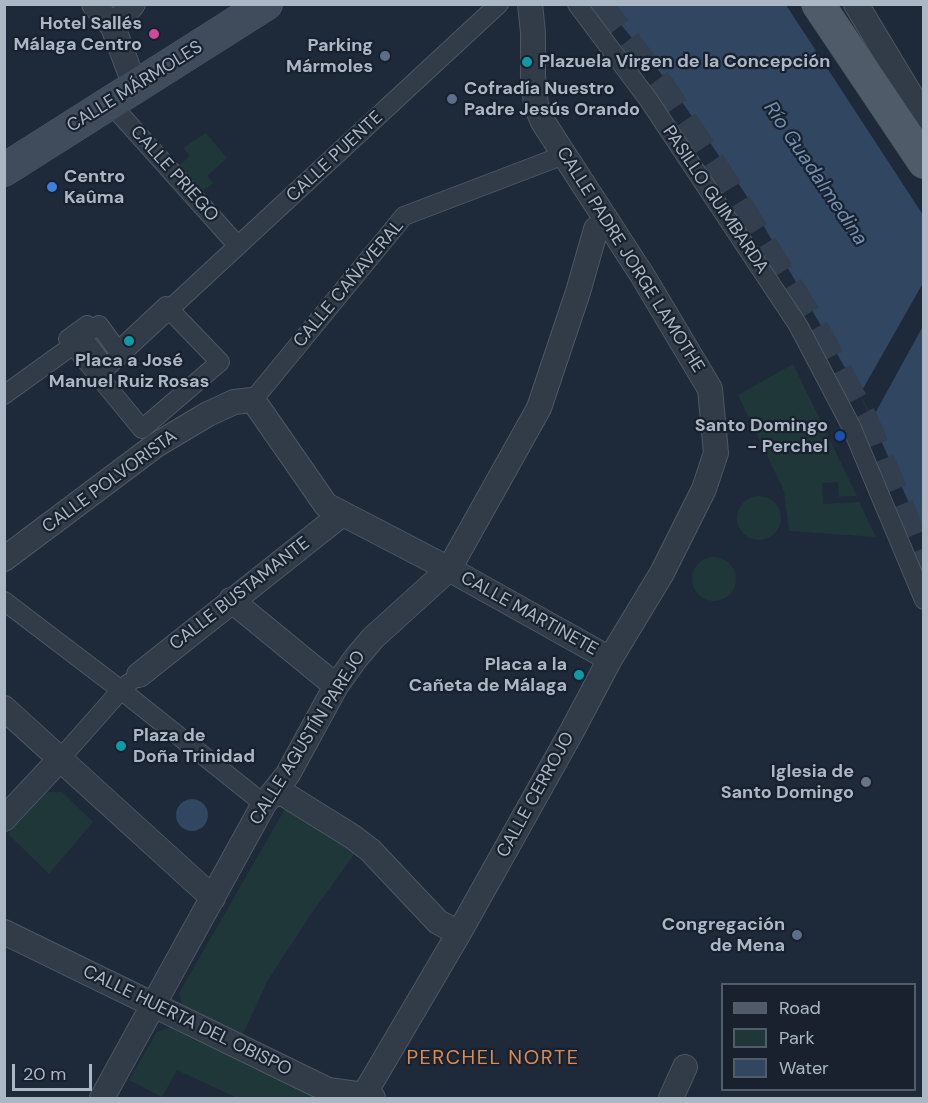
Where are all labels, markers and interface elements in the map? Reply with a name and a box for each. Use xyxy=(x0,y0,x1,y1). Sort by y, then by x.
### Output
place label: Hotel Sallés Málaga Centro xyxy=(13,13,142,56)
marker: Hotel Sallés Málaga Centro xyxy=(147,27,161,41)
place label: Parking Mármoles xyxy=(286,35,373,78)
street label: CALLE MÁRMOLES xyxy=(63,37,207,137)
marker: Parking Mármoles xyxy=(378,49,392,63)
place label: Plazuela Virgen de la Concepción xyxy=(539,51,830,73)
marker: Plazuela Virgen de la Concepción xyxy=(520,55,534,69)
place label: Cofradía Nuestro Padre Jesús Orando xyxy=(464,78,640,121)
marker: Cofradía Nuestro Padre Jesús Orando xyxy=(445,92,459,106)
water label: Río Guadalmedina xyxy=(758,97,872,251)
street label: CALLE PUENTE xyxy=(282,107,388,207)
street label: CALLE PRIEGO xyxy=(125,122,223,226)
street label: PASILLO GUIMBARDA xyxy=(658,122,772,278)
street label: CALLE PADRE JORGE LAMOTHE xyxy=(551,143,709,377)
place label: Centro Kaûma xyxy=(64,166,125,208)
marker: Centro Kaûma xyxy=(45,180,59,194)
street label: CALLE CAÑAVERAL xyxy=(289,216,409,352)
marker: Placa a José Manuel Ruiz Rosas xyxy=(122,334,136,348)
place label: Placa a José Manuel Ruiz Rosas xyxy=(49,350,209,392)
place label: Santo Domingo - Perchel xyxy=(695,415,828,458)
street label: CALLE POLVORISTA xyxy=(38,426,182,538)
marker: Santo Domingo - Perchel xyxy=(833,429,847,443)
street label: CALLE BUSTAMANTE xyxy=(166,533,314,655)
street label: CALLE MARTINETE xyxy=(457,567,601,661)
street label: CALLE AGUSTÍN PAREJO xyxy=(245,647,371,829)
place label: Placa a la Cañeta de Málaga xyxy=(409,654,567,696)
marker: Placa a la Cañeta de Málaga xyxy=(572,668,586,682)
place label: Plaza de Doña Trinidad xyxy=(133,725,255,768)
street label: CALLE CERROJO xyxy=(493,729,579,861)
marker: Plaza de Doña Trinidad xyxy=(114,739,128,753)
place label: Iglesia de Santo Domingo xyxy=(721,761,854,804)
marker: Iglesia de Santo Domingo xyxy=(859,775,873,789)
place label: Congregación de Mena xyxy=(662,914,785,956)
marker: Congregación de Mena xyxy=(790,928,804,942)
street label: CALLE HUERTA DEL OBISPO xyxy=(79,961,295,1081)
legend xyxy=(721,983,916,1091)
text: Road xyxy=(779,996,821,1020)
text: Park xyxy=(779,1026,815,1050)
district label: PERCHEL NORTE xyxy=(406,1047,580,1071)
scale bar xyxy=(15,1052,94,1090)
text: Water xyxy=(779,1056,829,1080)
text: 20 m xyxy=(23,1062,66,1086)

